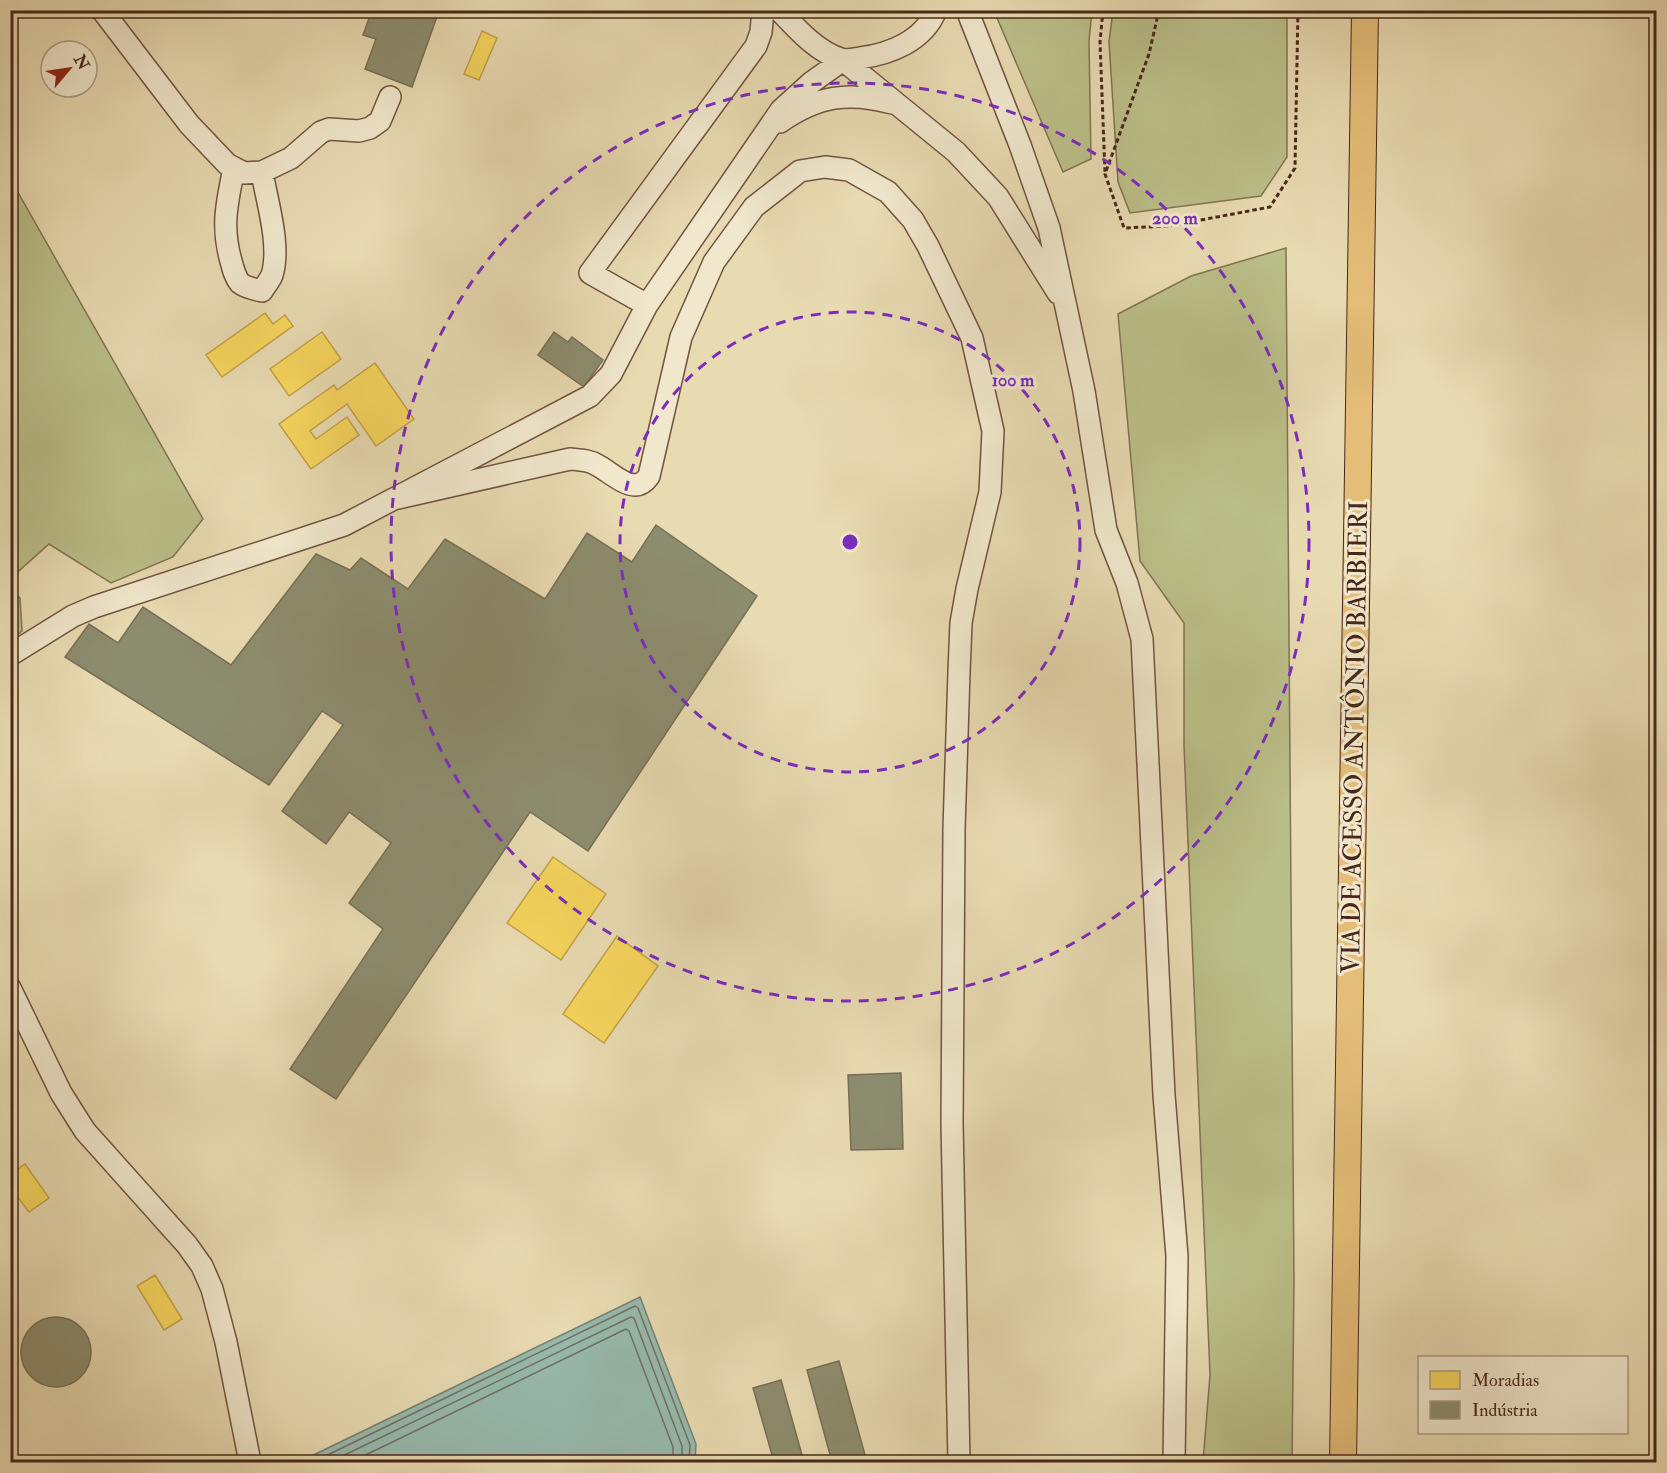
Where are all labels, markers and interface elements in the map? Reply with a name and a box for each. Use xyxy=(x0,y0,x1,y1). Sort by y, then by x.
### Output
north arrow xyxy=(39,39,99,99)
text: N xyxy=(69,50,94,74)
text: 200 m xyxy=(1152,207,1199,230)
text: 100 m xyxy=(992,369,1035,392)
street label: VIA DE ACESSO ANTÔNIO BARBIERI xyxy=(1333,500,1375,974)
centre of rings xyxy=(840,532,860,552)
legend xyxy=(1418,1356,1628,1434)
text: Moradias xyxy=(1472,1369,1539,1392)
text: Indústria xyxy=(1472,1399,1538,1422)

